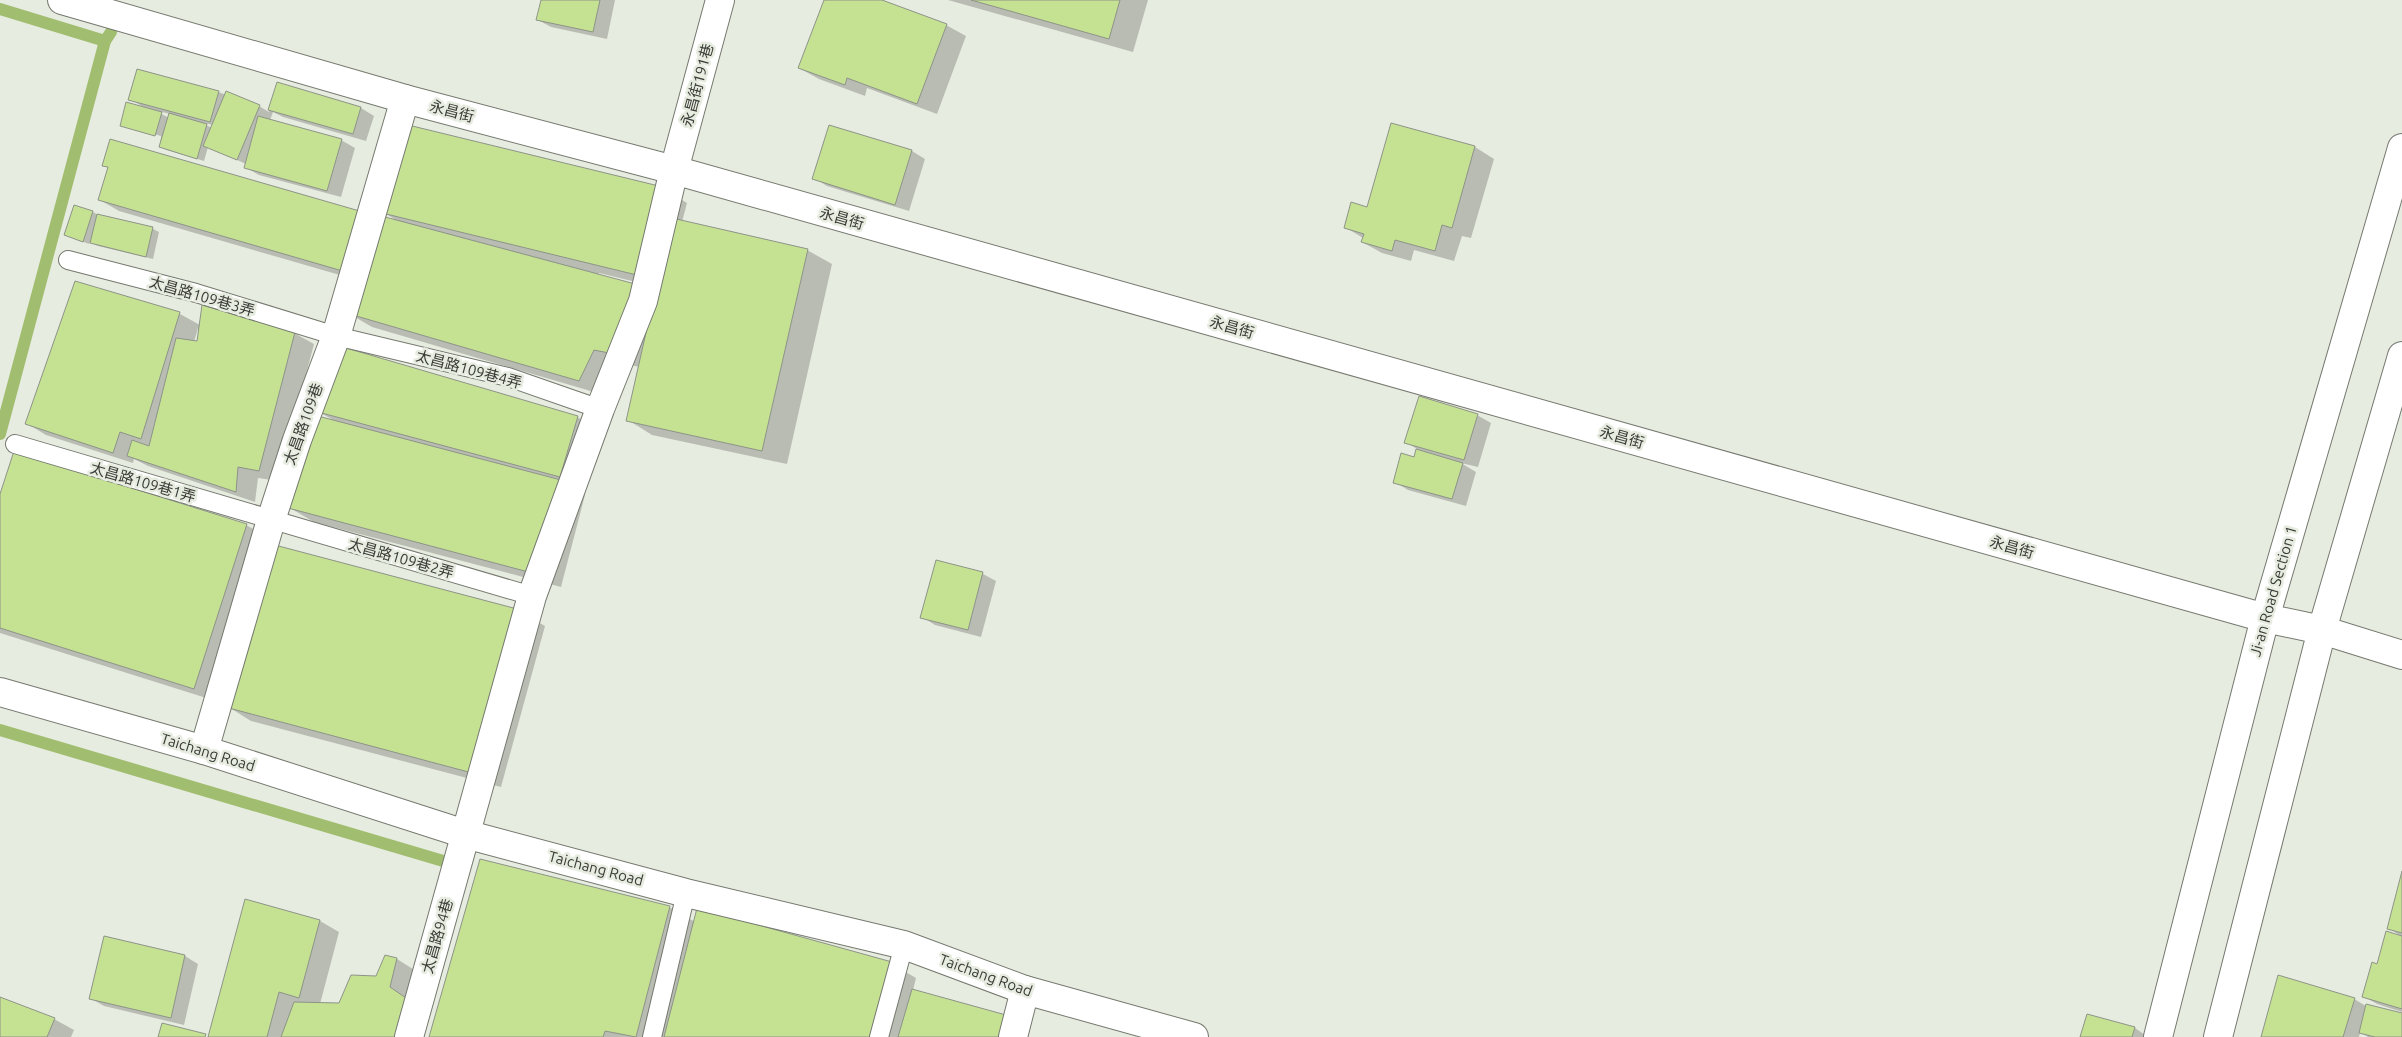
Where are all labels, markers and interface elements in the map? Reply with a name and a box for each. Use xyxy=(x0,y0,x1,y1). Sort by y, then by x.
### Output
street label: 永昌街191巷 xyxy=(678,42,716,128)
street label: 永昌街 xyxy=(428,97,476,125)
street label: 永昌街 xyxy=(818,204,866,232)
street label: 太昌路109巷3弄 xyxy=(147,273,257,319)
street label: 永昌街 xyxy=(1208,313,1256,341)
street label: 太昌路109巷4弄 xyxy=(414,347,524,391)
street label: 太昌路109巷 xyxy=(280,381,326,467)
street label: 永昌街 xyxy=(1598,423,1646,451)
street label: 太昌路109巷1弄 xyxy=(88,459,198,505)
street label: Ji-an Road Section 1 xyxy=(2246,524,2300,658)
street label: 永昌街 xyxy=(1988,533,2036,561)
street label: 太昌路109巷2弄 xyxy=(346,535,456,581)
street label: Taichang Road xyxy=(159,730,257,774)
street label: Taichang Road xyxy=(547,847,645,889)
street label: 太昌路94巷 xyxy=(418,897,456,975)
street label: Taichang Road xyxy=(937,950,1035,1000)

